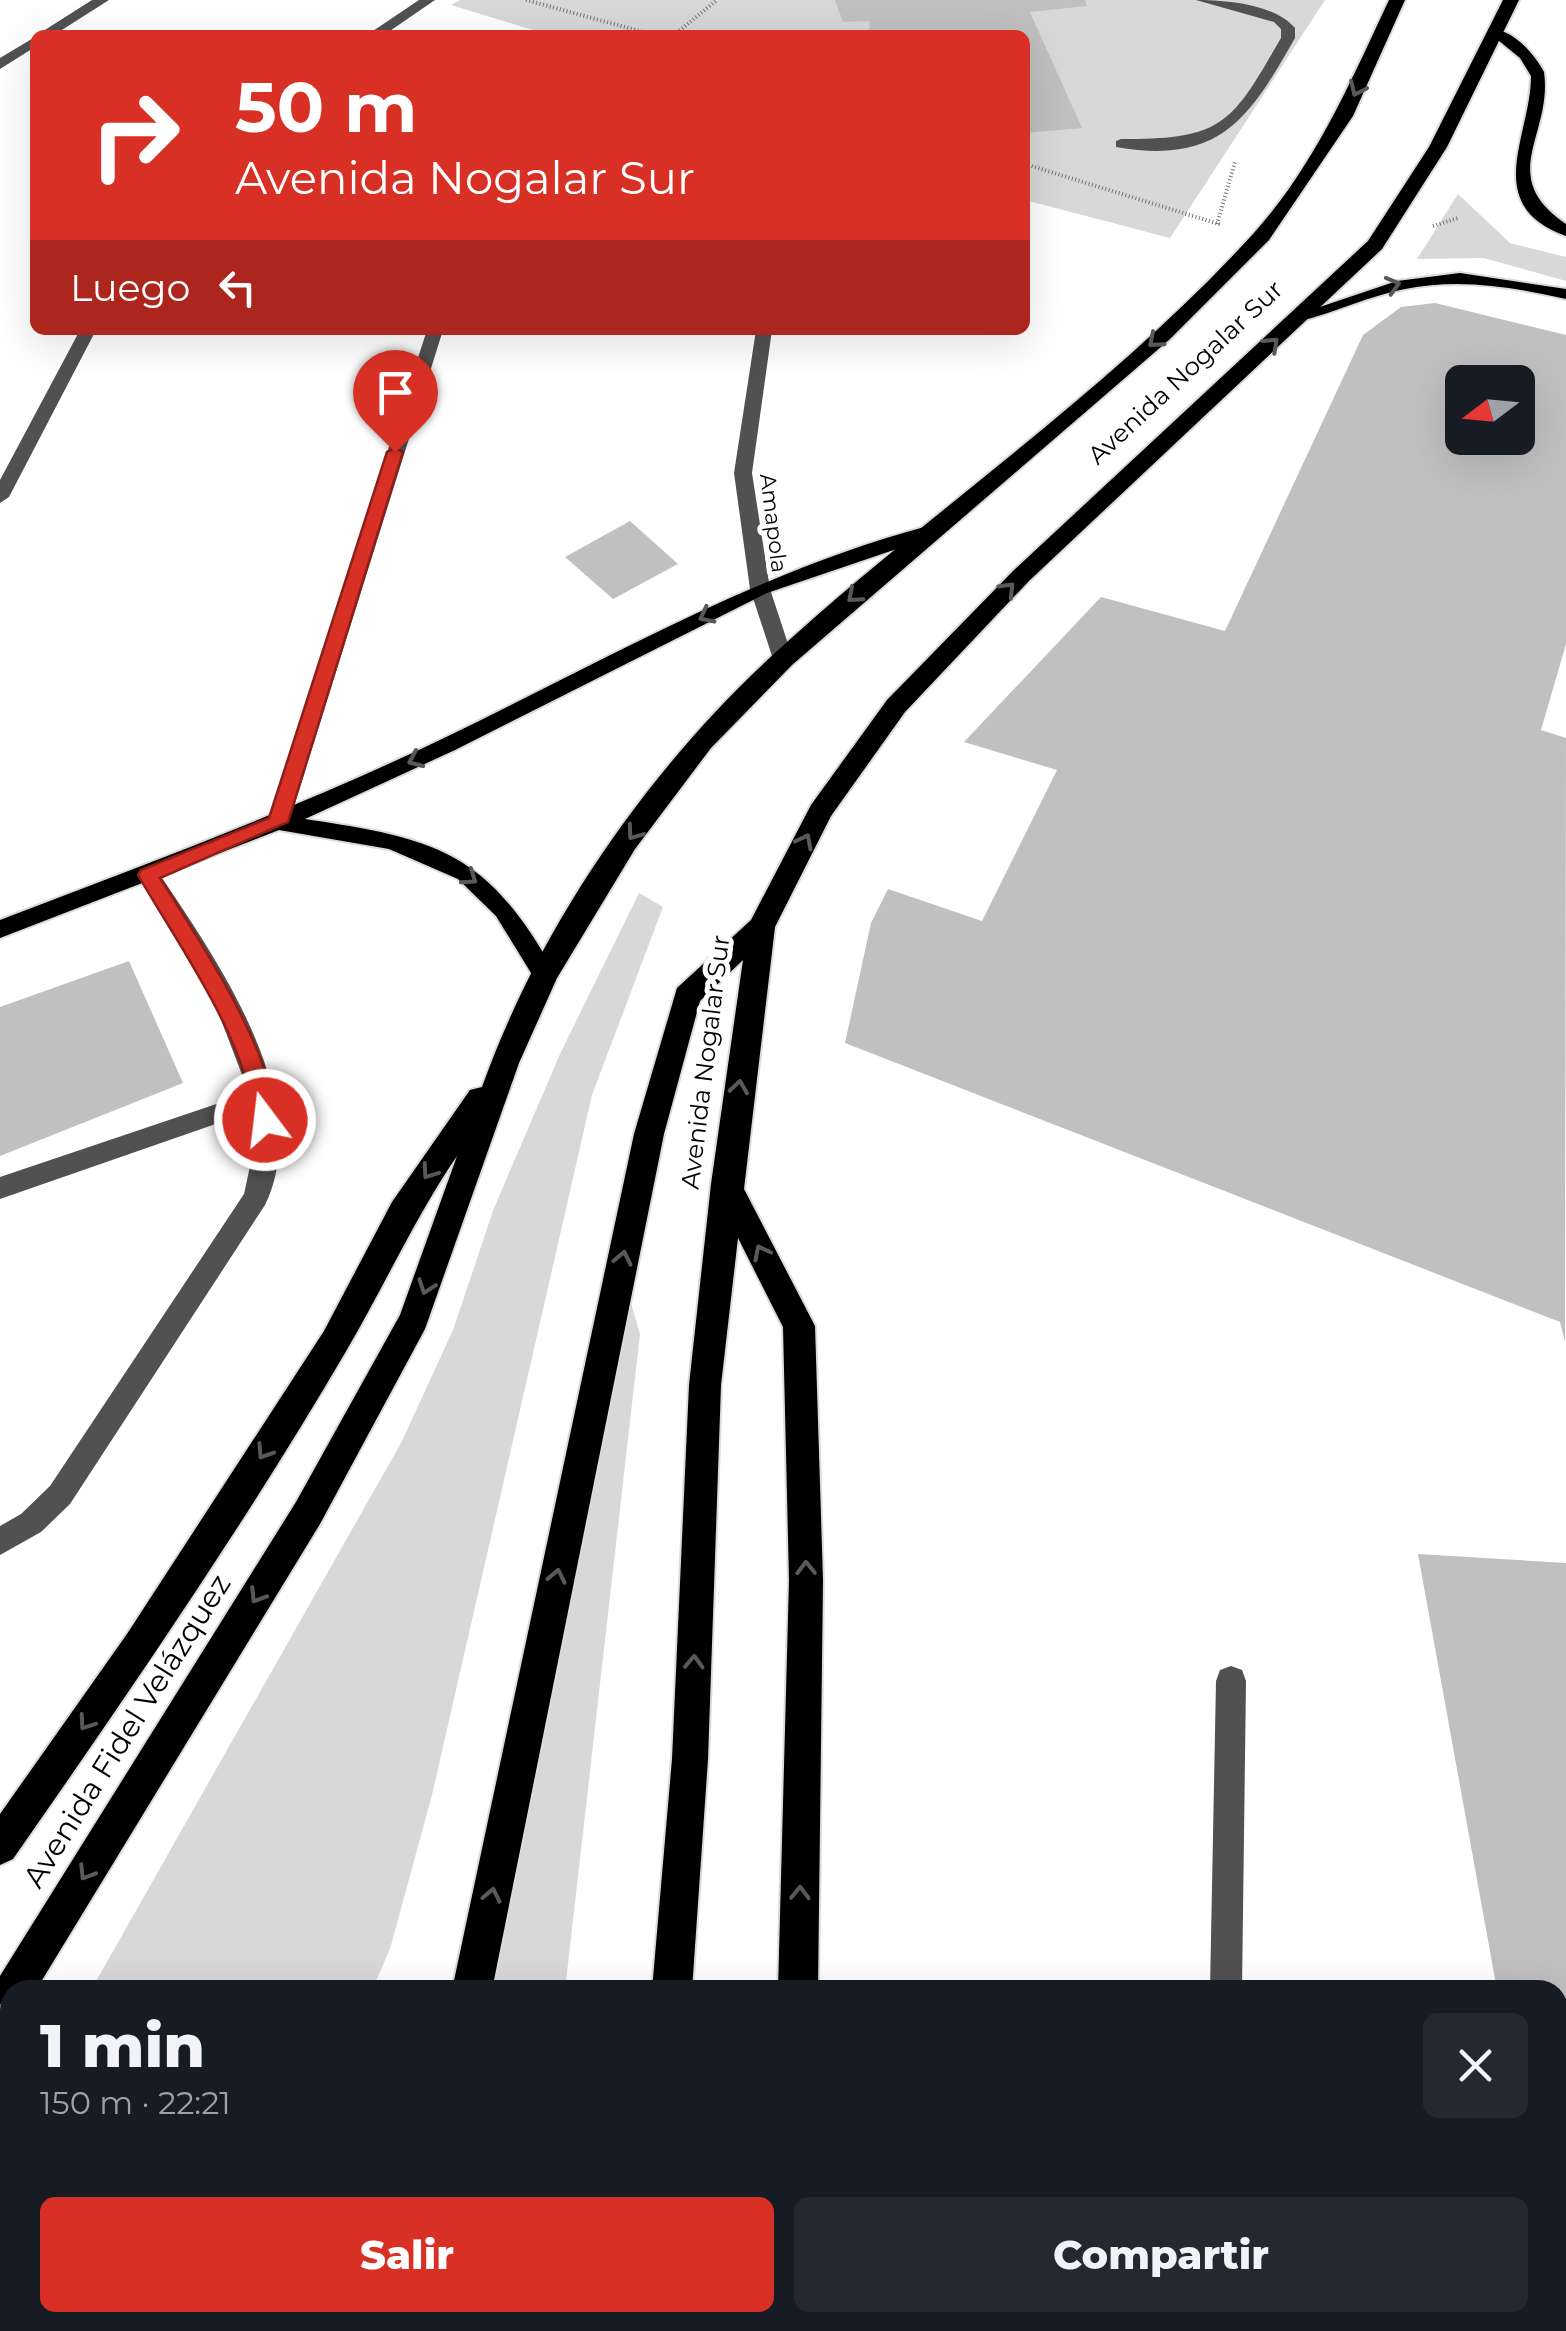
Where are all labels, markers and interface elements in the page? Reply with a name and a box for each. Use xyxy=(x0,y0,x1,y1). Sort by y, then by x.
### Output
text: 50 m xyxy=(235,64,417,150)
icon: right xyxy=(70,70,200,200)
one-way arrow xyxy=(1349,78,1369,96)
text: Avenida Nogalar Sur xyxy=(235,150,695,205)
icon: left xyxy=(210,260,265,315)
text: Luego xyxy=(70,264,190,311)
street label: Avenida Nogalar Sur xyxy=(1081,274,1289,470)
one-way arrow xyxy=(1384,276,1401,297)
one-way arrow xyxy=(1149,329,1167,347)
one-way arrow xyxy=(1260,338,1279,356)
pin xyxy=(353,350,438,453)
icon: arrive xyxy=(368,365,423,420)
north arrow xyxy=(1445,365,1535,455)
map controls xyxy=(1445,365,1535,455)
street label: Amapola xyxy=(754,472,793,574)
one-way arrow xyxy=(996,582,1014,600)
one-way arrow xyxy=(847,585,866,603)
one-way arrow xyxy=(699,604,717,623)
one-way arrow xyxy=(407,748,425,768)
one-way arrow xyxy=(628,822,645,840)
one-way arrow xyxy=(793,833,812,851)
one-way arrow xyxy=(459,867,477,884)
street label: Avenida Nogalar Sur xyxy=(675,933,735,1191)
position arrow xyxy=(213,1068,317,1172)
one-way arrow xyxy=(728,1079,749,1095)
one-way arrow xyxy=(423,1161,442,1179)
one-way arrow xyxy=(754,1244,773,1262)
one-way arrow xyxy=(612,1250,633,1267)
one-way arrow xyxy=(417,1277,438,1294)
one-way arrow xyxy=(258,1441,277,1459)
one-way arrow xyxy=(795,1559,816,1575)
street label: Avenida Fidel Velázquez xyxy=(15,1567,238,1894)
one-way arrow xyxy=(546,1568,567,1585)
one-way arrow xyxy=(250,1585,269,1603)
one-way arrow xyxy=(683,1653,704,1669)
one-way arrow xyxy=(80,1712,98,1730)
one-way arrow xyxy=(79,1862,98,1880)
one-way arrow xyxy=(789,1884,811,1900)
one-way arrow xyxy=(480,1886,501,1903)
text: 1 min xyxy=(40,2009,205,2082)
button: close xyxy=(1423,2013,1528,2118)
text: 150 m · 22:21 xyxy=(40,2083,231,2122)
button: Salir xyxy=(40,2197,774,2312)
button: Compartir xyxy=(794,2197,1528,2312)

